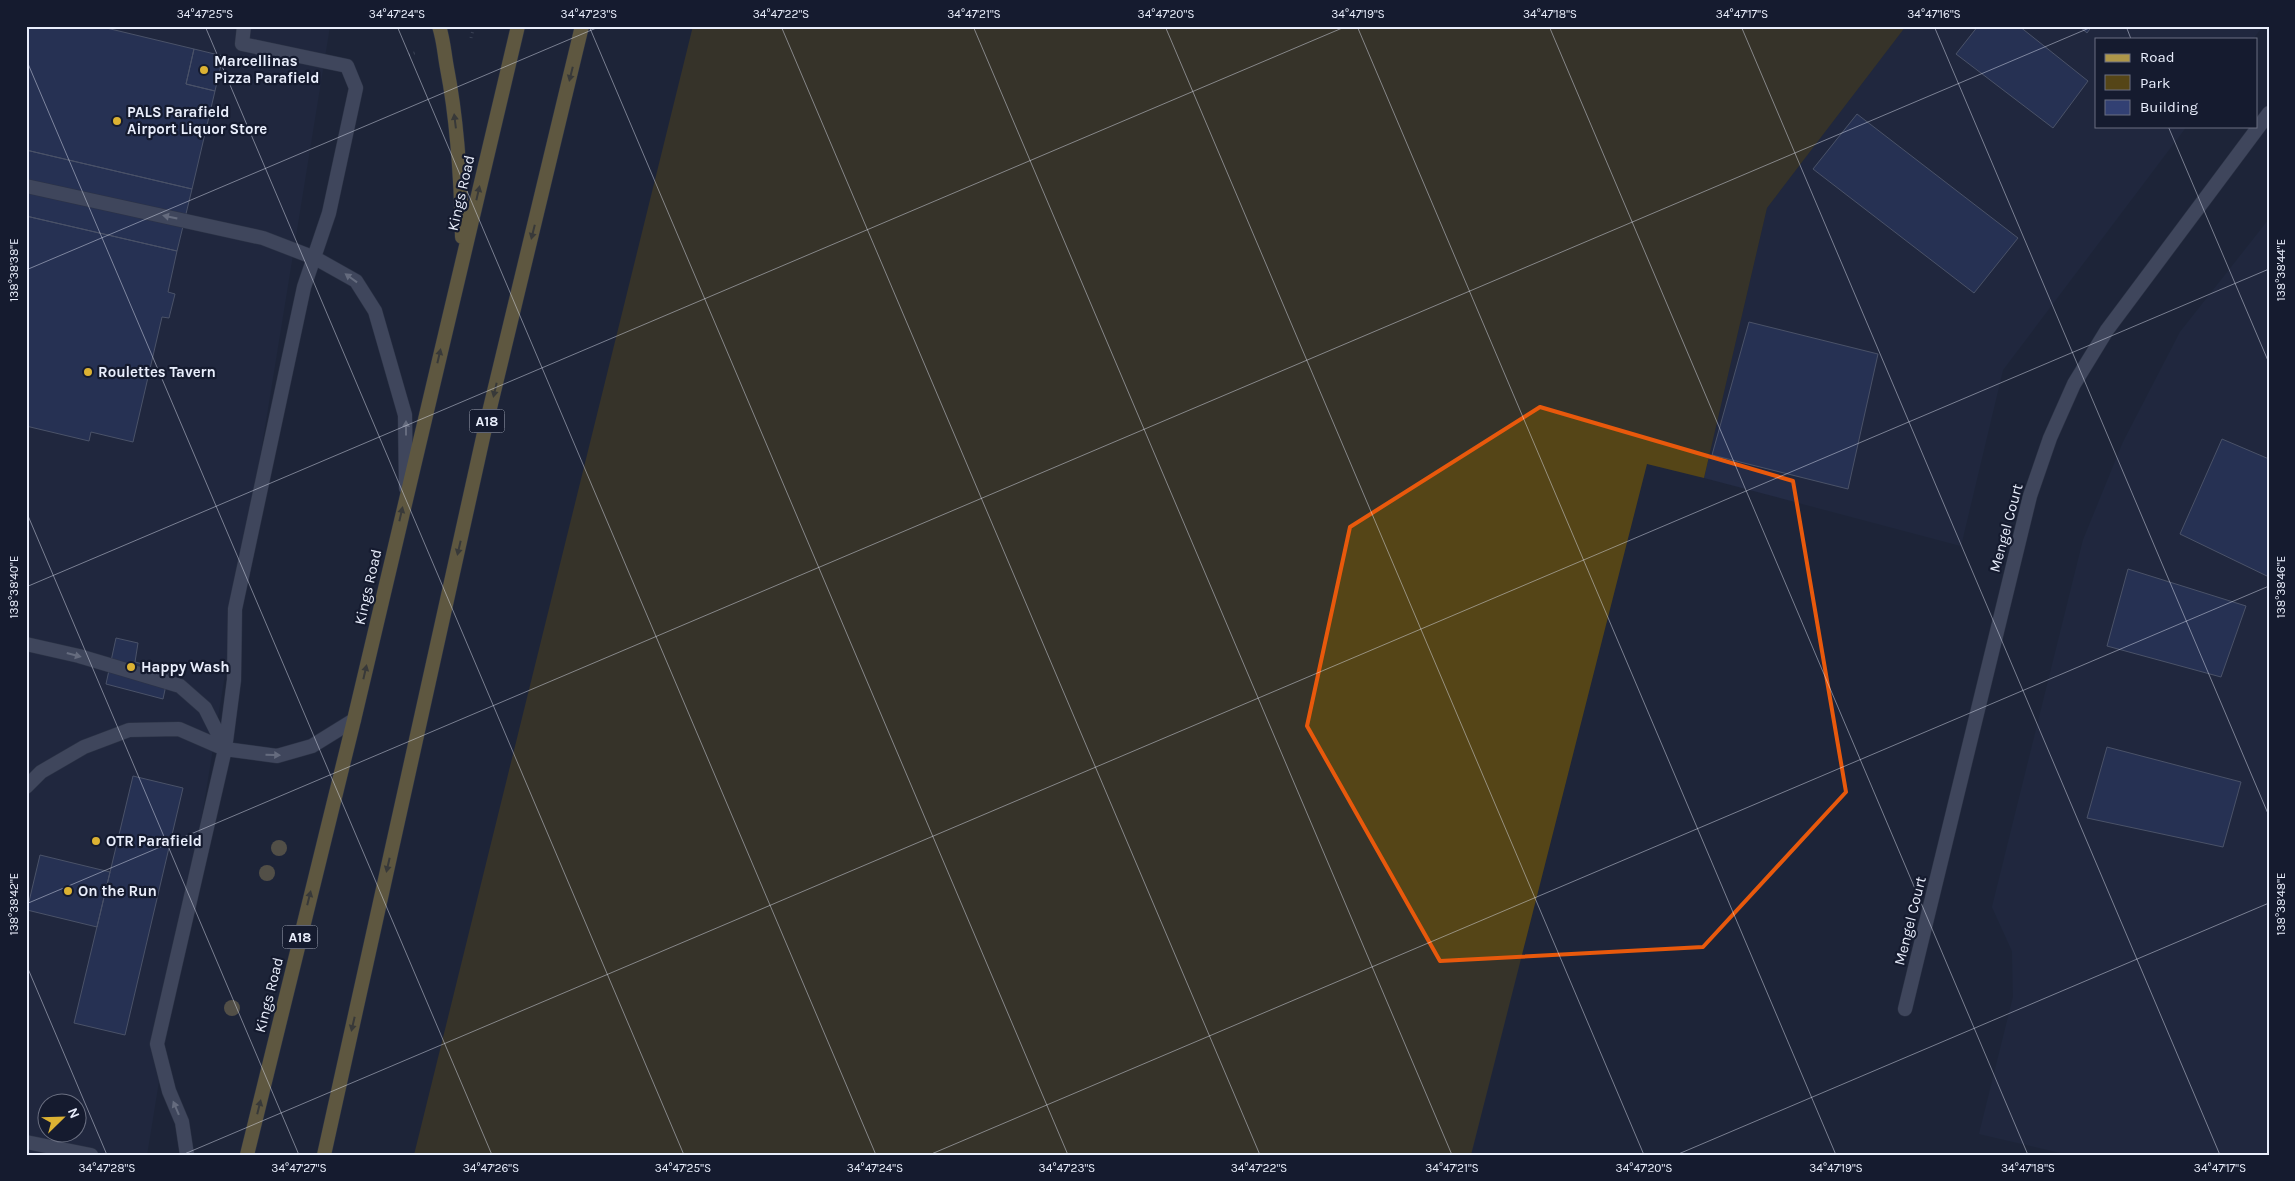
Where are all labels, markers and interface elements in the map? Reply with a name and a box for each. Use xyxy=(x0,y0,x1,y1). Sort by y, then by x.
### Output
text: 34°47'25"S xyxy=(177,7,233,21)
text: 34°47'24"S xyxy=(369,7,425,21)
text: 34°47'23"S xyxy=(561,7,617,21)
text: 34°47'22"S xyxy=(753,7,809,21)
text: 34°47'21"S xyxy=(947,7,1001,21)
text: 34°47'20"S xyxy=(1138,7,1194,21)
text: 34°47'19"S xyxy=(1331,7,1385,21)
text: 34°47'18"S xyxy=(1523,7,1577,21)
text: 34°47'17"S xyxy=(1716,7,1768,21)
text: 34°47'16"S xyxy=(1907,7,1961,21)
legend xyxy=(2095,38,2258,128)
text: Road xyxy=(2140,48,2175,66)
place label: Marcellinas Pizza Parafield xyxy=(214,52,319,87)
marker: Marcellinas Pizza Parafield xyxy=(198,64,210,76)
one-way arrow xyxy=(567,66,575,81)
text: Park xyxy=(2140,74,2170,92)
text: Building xyxy=(2140,98,2198,116)
place label: PALS Parafield Airport Liquor Store xyxy=(127,103,267,138)
one-way arrow xyxy=(451,113,459,129)
marker: PALS Parafield Airport Liquor Store xyxy=(111,115,123,127)
street label: Kings Road xyxy=(444,153,478,233)
one-way arrow xyxy=(474,185,482,200)
one-way arrow xyxy=(161,212,177,220)
one-way arrow xyxy=(528,224,536,239)
text: 138°38'38"E xyxy=(7,238,21,302)
text: 138°38'44"E xyxy=(2274,239,2288,301)
one-way arrow xyxy=(345,273,358,284)
one-way arrow xyxy=(435,349,443,364)
place label: Roulettes Tavern xyxy=(98,363,216,381)
marker: Roulettes Tavern xyxy=(82,366,94,378)
one-way arrow xyxy=(491,382,499,397)
road number: A18 xyxy=(470,410,504,432)
one-way arrow xyxy=(401,420,409,436)
street label: Mengel Court xyxy=(1986,481,2027,574)
one-way arrow xyxy=(397,507,405,522)
one-way arrow xyxy=(455,541,463,556)
street label: Kings Road xyxy=(351,547,385,627)
text: 138°38'40"E xyxy=(7,556,21,618)
text: 138°38'46"E xyxy=(2274,556,2288,618)
one-way arrow xyxy=(66,651,81,659)
place label: Happy Wash xyxy=(141,658,230,676)
marker: Happy Wash xyxy=(125,661,137,673)
one-way arrow xyxy=(361,665,369,680)
one-way arrow xyxy=(266,751,282,759)
place label: OTR Parafield xyxy=(106,832,202,850)
marker: OTR Parafield xyxy=(90,835,102,847)
one-way arrow xyxy=(384,858,392,873)
text: 138°38'48"E xyxy=(2274,872,2288,936)
text: 138°38'42"E xyxy=(7,873,21,935)
street label: Mengel Court xyxy=(1890,874,1930,967)
place label: On the Run xyxy=(78,882,157,900)
marker: On the Run xyxy=(62,885,74,897)
one-way arrow xyxy=(305,891,313,906)
road number: A18 xyxy=(282,926,318,949)
street label: Kings Road xyxy=(251,955,287,1035)
one-way arrow xyxy=(349,1017,357,1032)
north arrow xyxy=(38,1094,88,1144)
one-way arrow xyxy=(172,1100,180,1115)
one-way arrow xyxy=(255,1100,263,1115)
text: N xyxy=(64,1105,83,1121)
text: 34°47'28"S xyxy=(78,1161,136,1175)
text: 34°47'27"S xyxy=(271,1161,327,1175)
text: 34°47'26"S xyxy=(463,1161,519,1175)
text: 34°47'25"S xyxy=(655,1161,711,1175)
text: 34°47'24"S xyxy=(847,1161,903,1175)
text: 34°47'23"S xyxy=(1039,1161,1095,1175)
text: 34°47'22"S xyxy=(1231,1161,1287,1175)
text: 34°47'21"S xyxy=(1425,1161,1479,1175)
text: 34°47'20"S xyxy=(1616,1161,1672,1175)
text: 34°47'19"S xyxy=(1809,1161,1863,1175)
text: 34°47'18"S xyxy=(2001,1161,2055,1175)
text: 34°47'17"S xyxy=(2194,1161,2246,1175)

